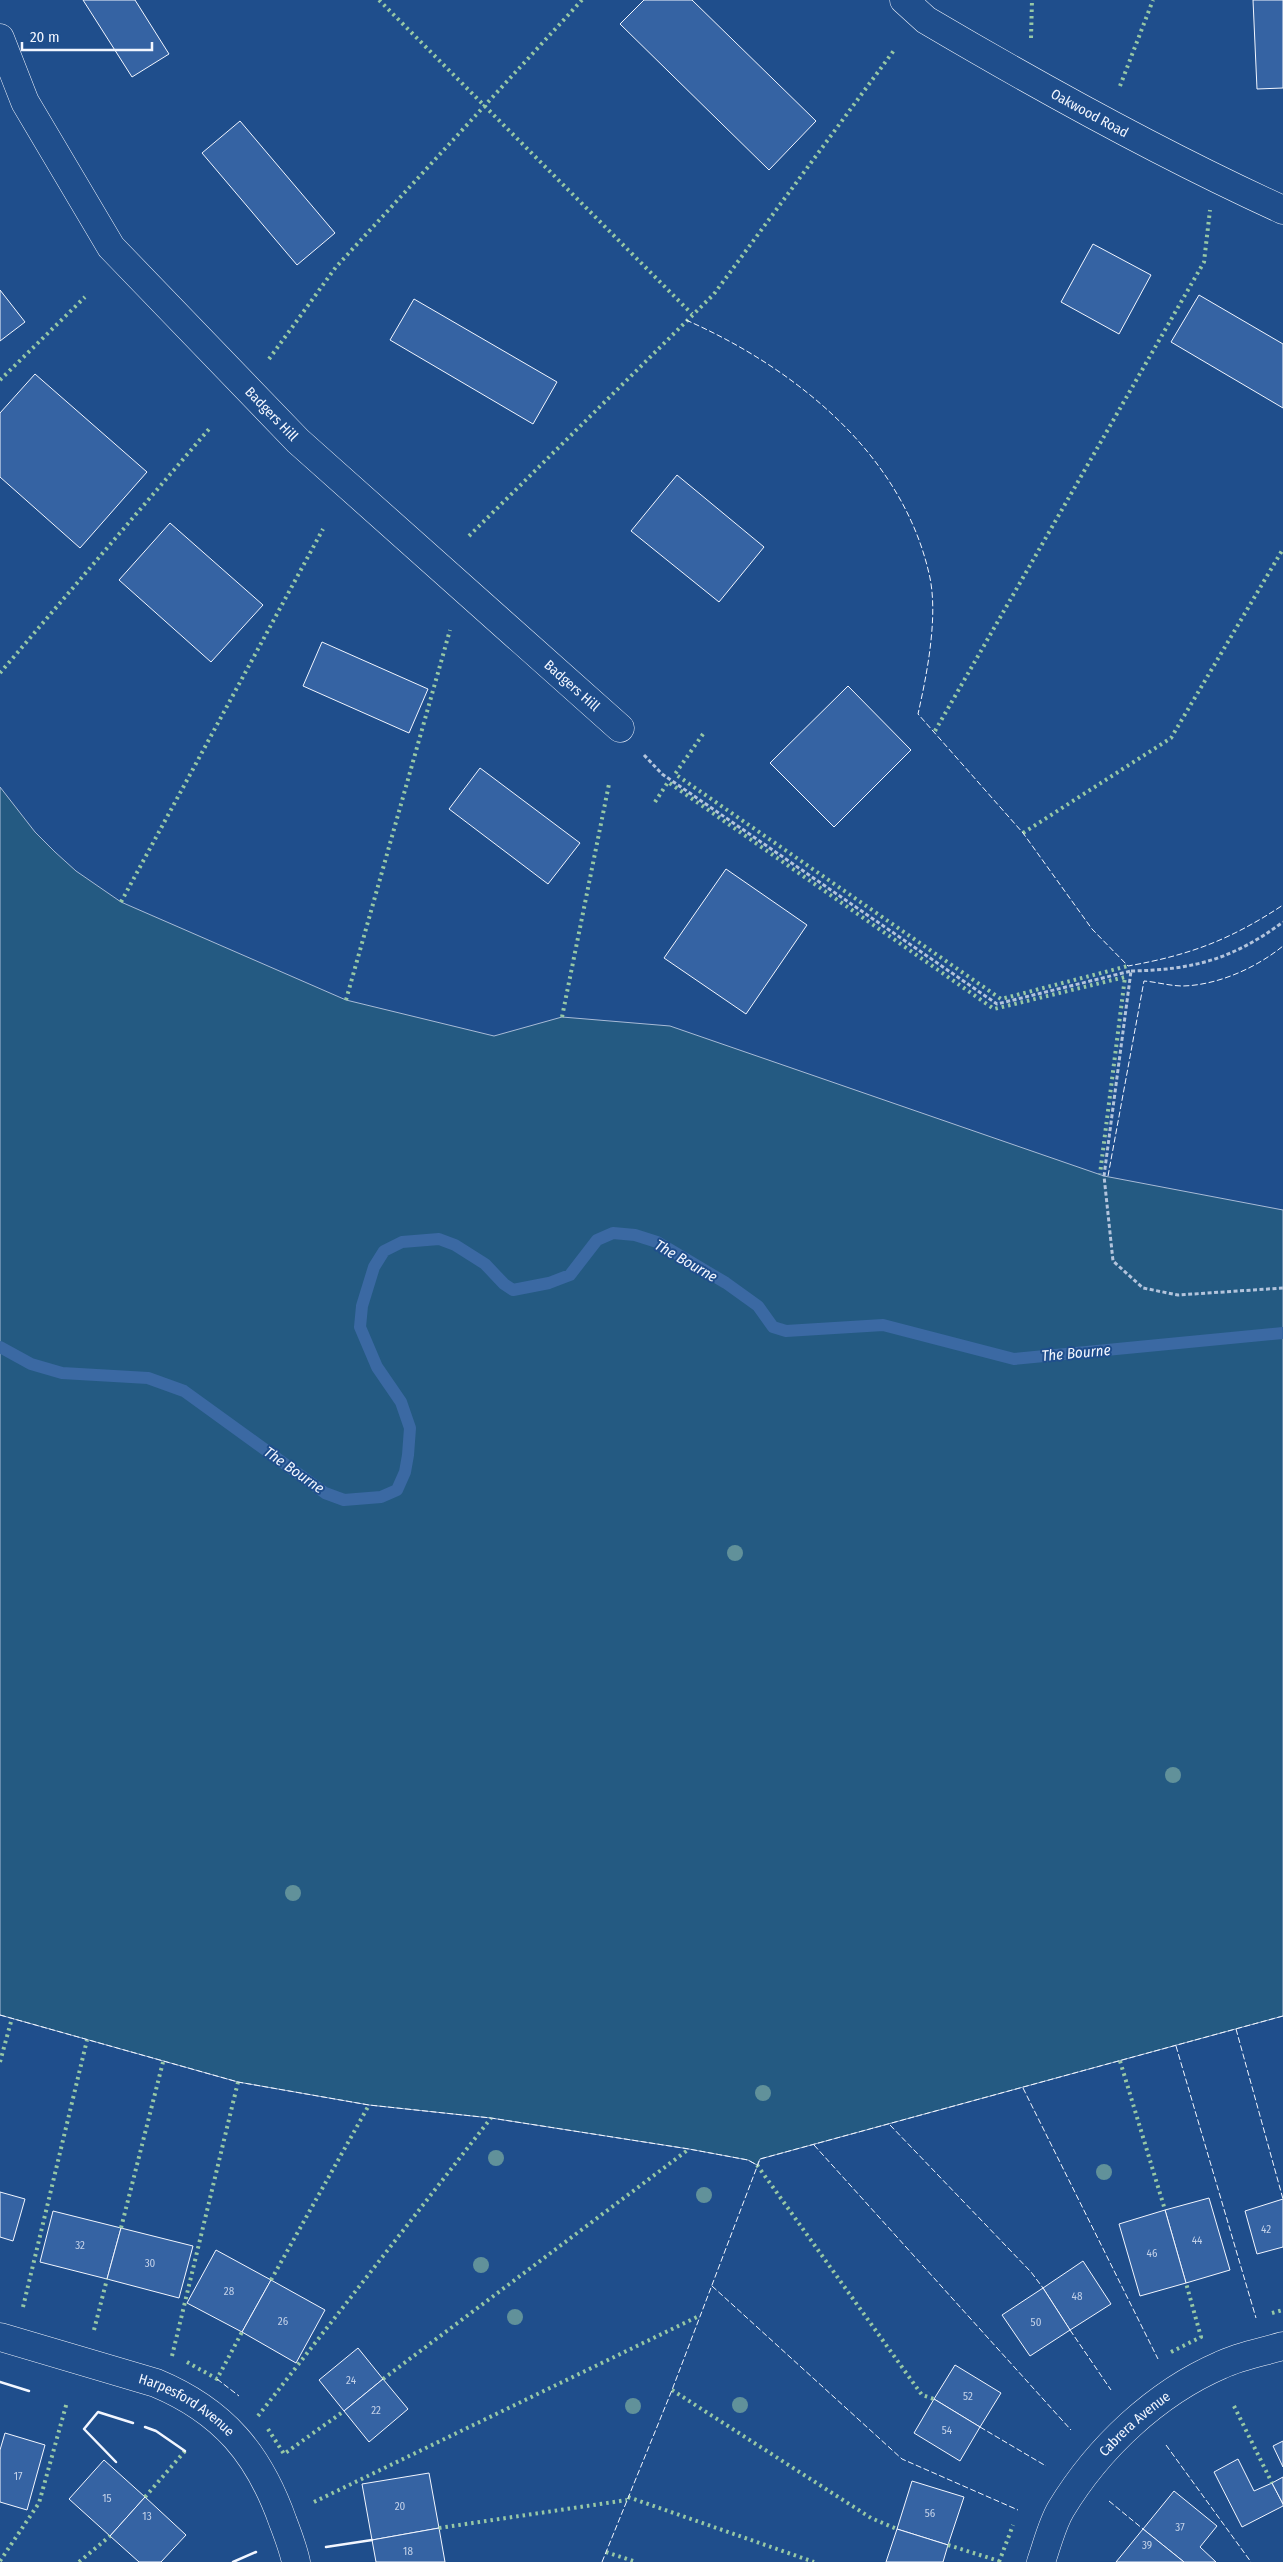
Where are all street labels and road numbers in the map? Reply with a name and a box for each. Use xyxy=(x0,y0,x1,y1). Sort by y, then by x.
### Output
street label: Oakwood Road xyxy=(1048,85,1131,141)
street label: Badgers Hill xyxy=(241,384,302,445)
street label: Badgers Hill xyxy=(541,657,603,715)
street label: Harpesford Avenue xyxy=(137,2370,238,2440)
street label: Cabrera Avenue xyxy=(1096,2388,1174,2460)

